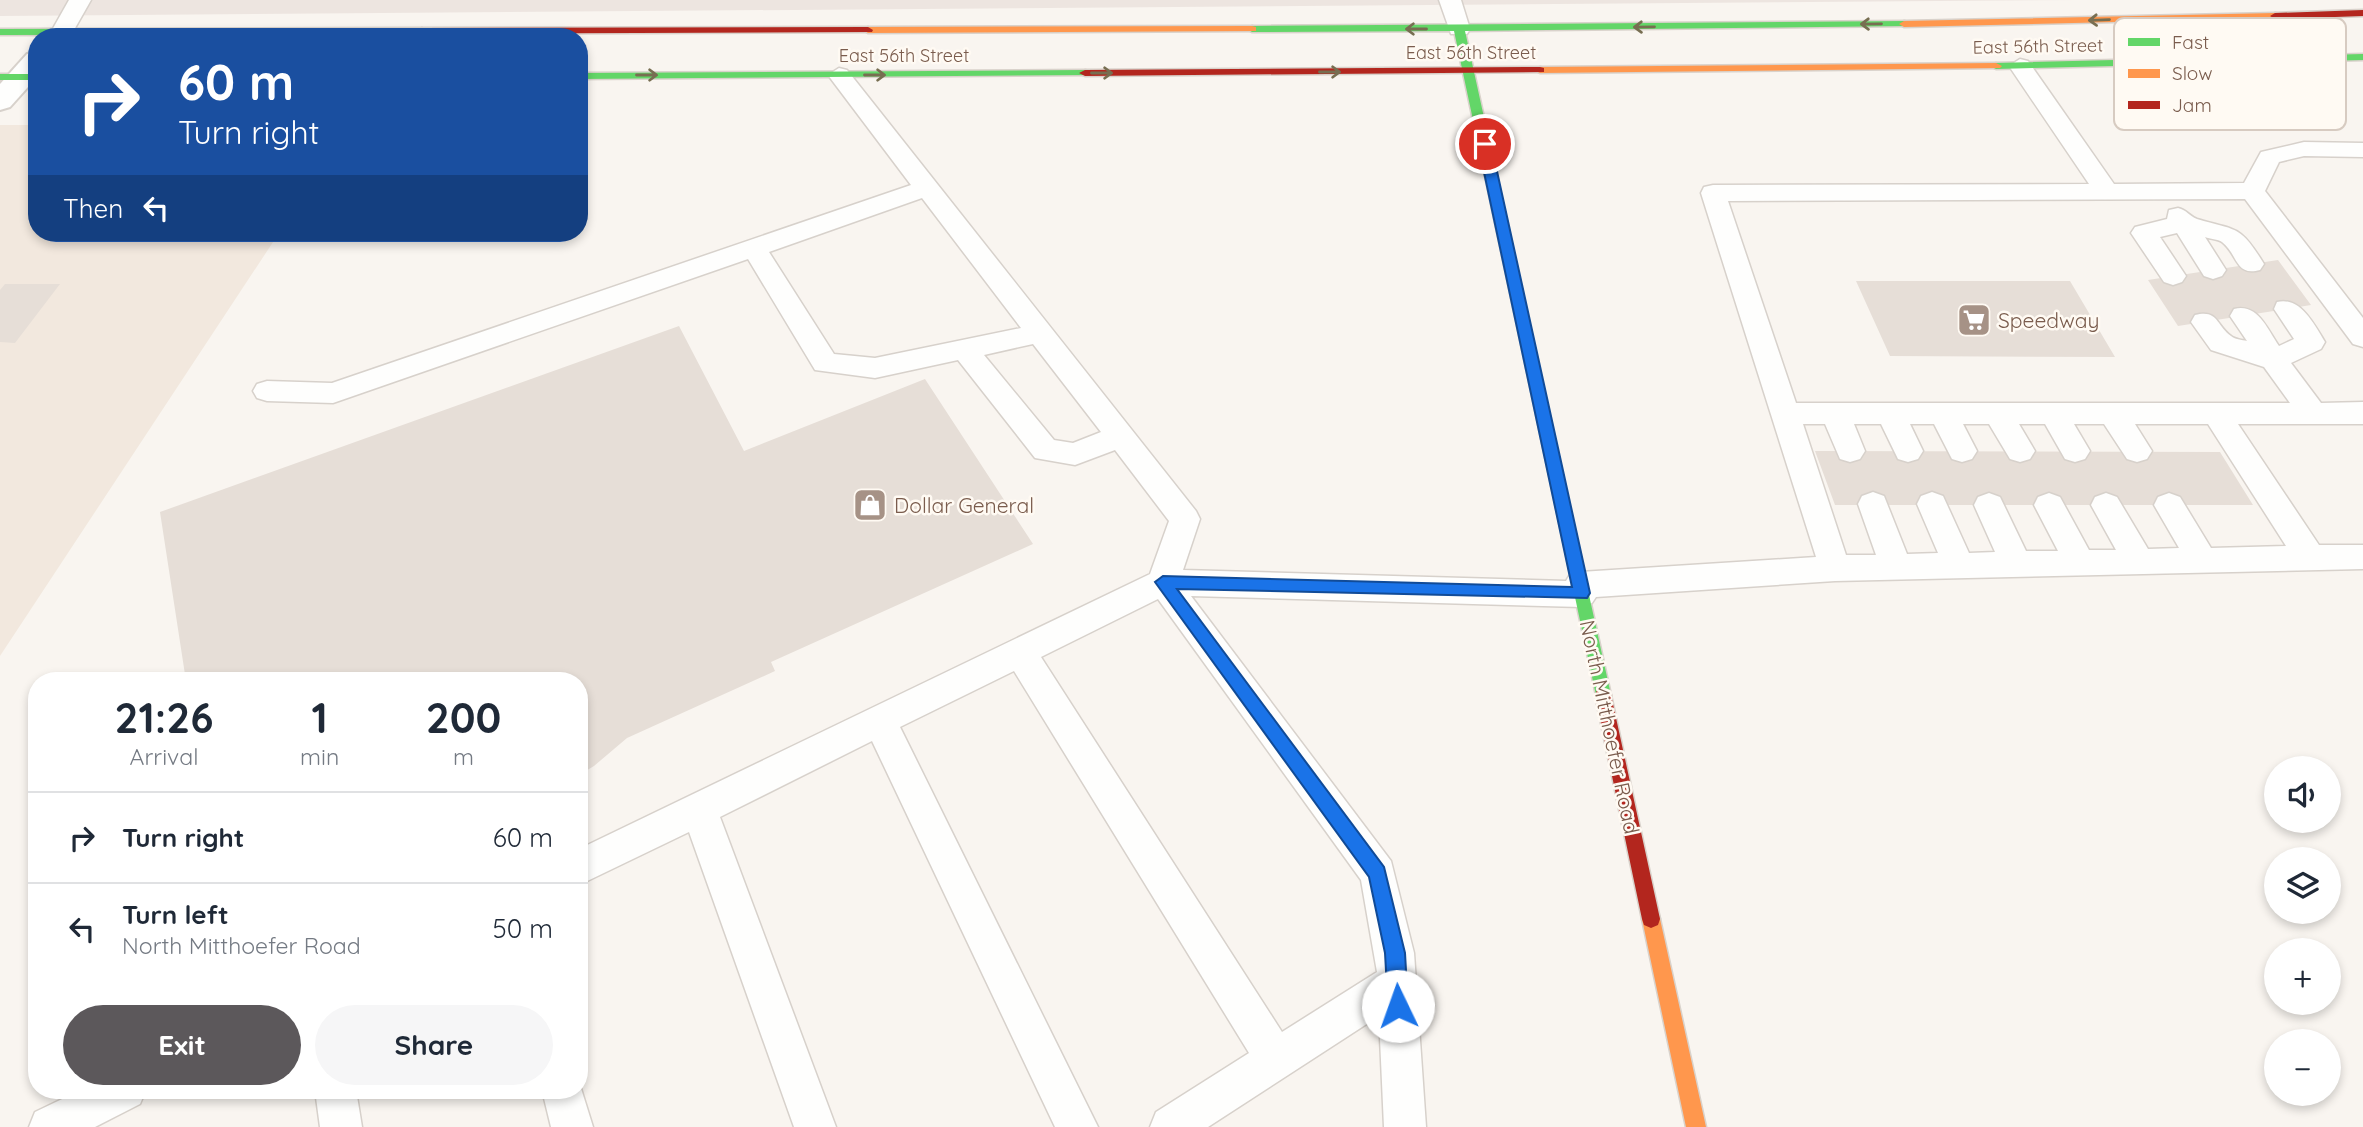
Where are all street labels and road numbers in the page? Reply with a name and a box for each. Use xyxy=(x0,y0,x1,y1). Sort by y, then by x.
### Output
street label: East 56th Street xyxy=(1973,33,2103,59)
street label: East 56th Street xyxy=(1406,41,1536,64)
street label: East 56th Street xyxy=(839,44,969,67)
street label: North Mitthoefer Road xyxy=(1575,618,1645,836)

